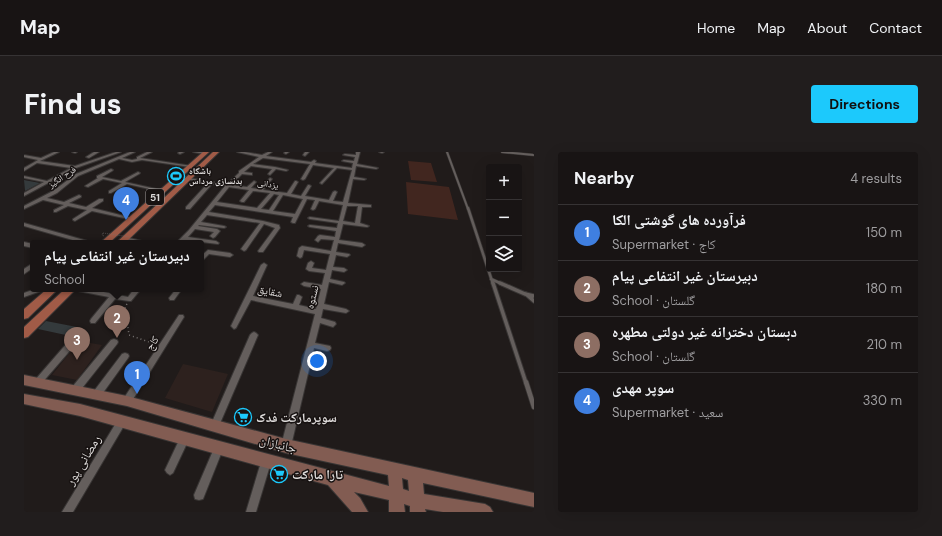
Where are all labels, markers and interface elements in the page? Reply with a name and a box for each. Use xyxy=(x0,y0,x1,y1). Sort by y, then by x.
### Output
text: Map xyxy=(20,15,60,40)
text: Home xyxy=(697,19,735,37)
text: Map xyxy=(757,19,785,37)
text: About xyxy=(807,19,847,37)
text: Contact xyxy=(869,19,922,37)
button: Directions xyxy=(811,85,918,123)
text: Find us xyxy=(24,86,122,123)
street label: فرح انگیز xyxy=(45,163,78,191)
map controls xyxy=(486,164,522,272)
button: + xyxy=(486,164,522,200)
place label: باشگاه بدنسازی مرداس xyxy=(189,165,243,187)
sports icon: باشگاه بدنسازی مرداس xyxy=(166,166,186,186)
text: Nearby xyxy=(574,167,634,189)
text: 4 results xyxy=(850,170,902,187)
street label: یزدانی xyxy=(257,176,280,192)
pin: 4 xyxy=(113,187,139,220)
road number: 51 xyxy=(146,189,164,205)
button: − xyxy=(486,200,522,236)
text: فرآورده های گوشتی الکا xyxy=(612,210,746,230)
text: 1 xyxy=(585,224,589,241)
text: 150 m xyxy=(866,224,902,241)
button: layers xyxy=(486,236,522,272)
text: Supermarket · کاج xyxy=(612,236,716,253)
popup xyxy=(30,240,204,292)
text: دبیرستان غیر انتفاعی پیام xyxy=(44,246,190,266)
text: دبیرستان غیر انتفاعی پیام xyxy=(612,266,758,286)
text: School xyxy=(44,271,85,288)
text: 2 xyxy=(583,280,591,297)
text: 180 m xyxy=(866,280,902,297)
street label: شقایق xyxy=(256,282,284,300)
street label: نستوه xyxy=(302,284,322,310)
text: School · گلستان xyxy=(612,292,695,309)
pin: 2 xyxy=(104,305,130,338)
text: دبستان دخترانه غیر دولتی مطهره xyxy=(612,322,797,342)
pin: 3 xyxy=(64,327,90,360)
street label: کاج xyxy=(142,333,162,353)
text: 3 xyxy=(583,336,591,353)
text: 210 m xyxy=(867,336,902,353)
text: School · گلستان xyxy=(612,348,695,365)
your location xyxy=(307,351,327,371)
pin: 1 xyxy=(124,361,150,394)
text: سوپر مهدی xyxy=(612,378,674,398)
text: 4 xyxy=(583,392,591,409)
text: 330 m xyxy=(863,392,902,409)
text: Supermarket · سعید xyxy=(612,404,723,421)
supermarket icon: سوپرمارکت فدک xyxy=(233,407,253,427)
place label: سوپرمارکت فدک xyxy=(256,409,337,426)
street label: جانبازان xyxy=(258,431,298,457)
street label: رمضانی پور xyxy=(61,432,105,489)
supermarket icon: تارا مارکت xyxy=(269,464,289,484)
place label: تارا مارکت xyxy=(292,466,344,483)

